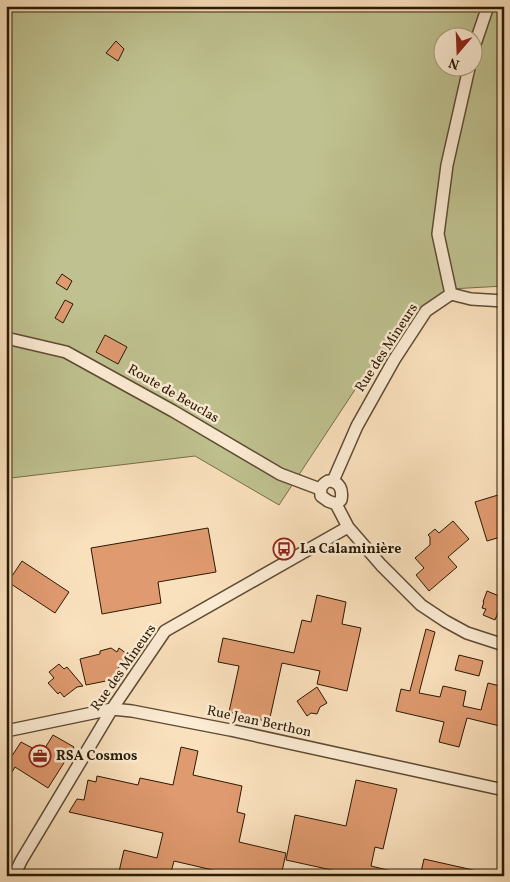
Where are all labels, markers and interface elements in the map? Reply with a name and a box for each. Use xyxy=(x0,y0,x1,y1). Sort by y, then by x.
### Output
north arrow xyxy=(432,28,482,78)
text: N xyxy=(446,52,462,74)
street label: Rue des Mineurs xyxy=(351,300,423,396)
street label: Route de Beuclas xyxy=(124,360,222,428)
bus stop icon: La Calaminière xyxy=(272,537,296,561)
place label: La Calaminière xyxy=(300,540,401,559)
street label: Rue des Mineurs xyxy=(87,621,161,715)
street label: Rue Jean Berthon xyxy=(205,702,313,742)
office icon: RSA Cosmos xyxy=(28,744,52,768)
place label: RSA Cosmos xyxy=(56,747,138,766)

